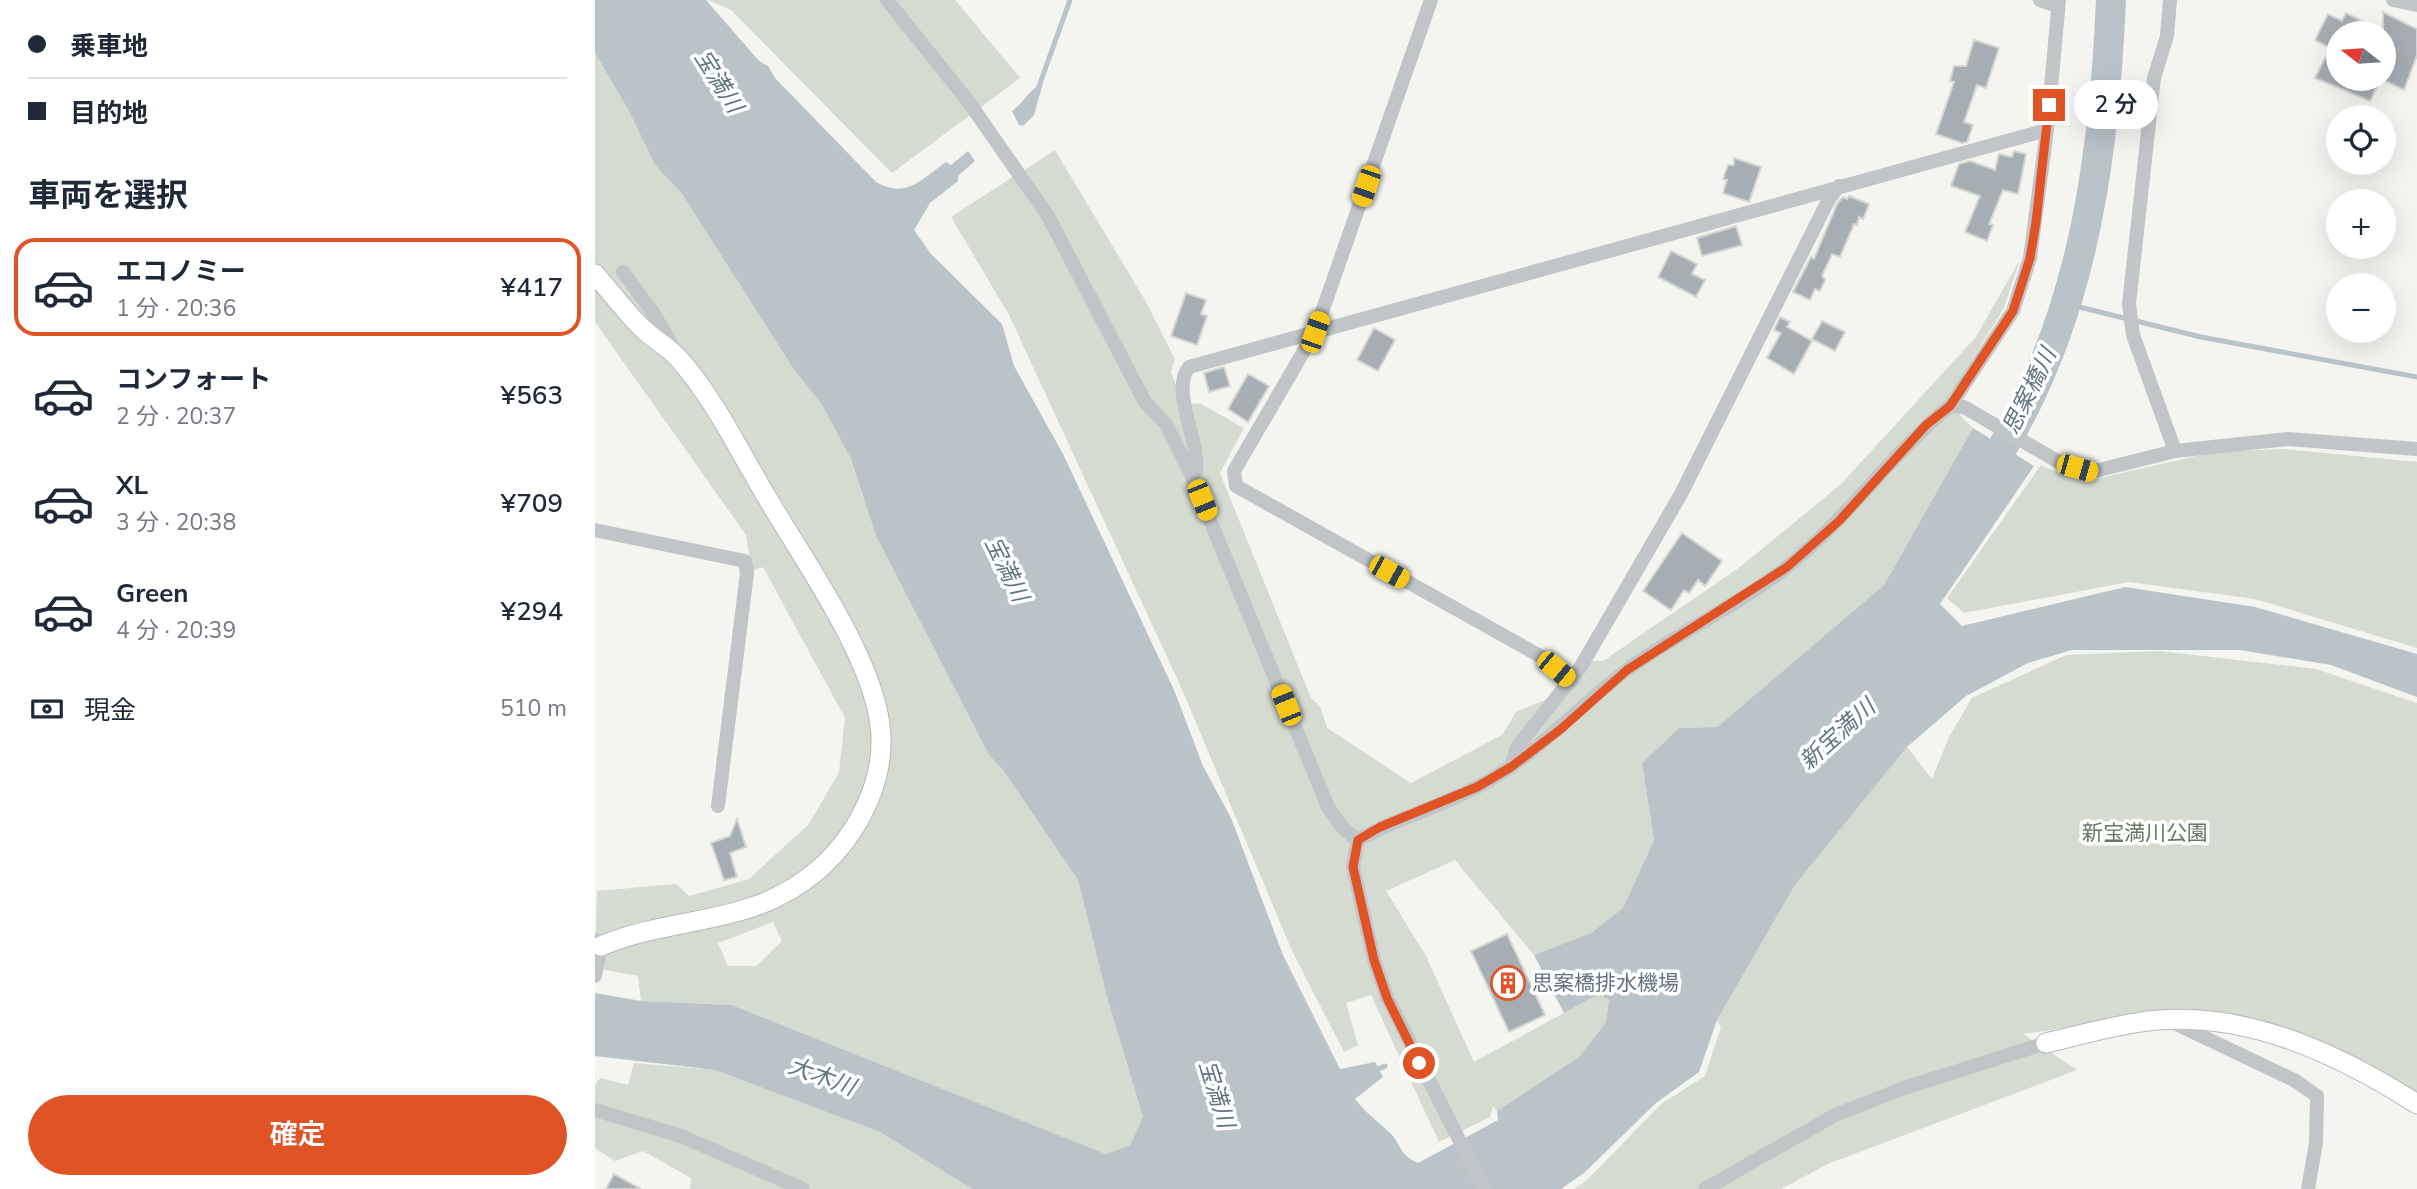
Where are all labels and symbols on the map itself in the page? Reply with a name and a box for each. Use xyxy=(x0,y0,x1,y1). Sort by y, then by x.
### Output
north arrow xyxy=(2326,21,2396,91)
water label: 宝満川 xyxy=(687,44,752,121)
callout: 2 分 xyxy=(2073,80,2157,130)
route end xyxy=(2033,89,2065,121)
car xyxy=(1350,163,1383,209)
car xyxy=(1299,309,1332,355)
water label: 思案橋川 xyxy=(1995,340,2065,439)
car xyxy=(2054,452,2101,484)
car xyxy=(1185,477,1220,523)
water label: 宝満川 xyxy=(977,531,1037,610)
car xyxy=(1366,553,1413,591)
car xyxy=(1534,647,1579,691)
car xyxy=(1269,682,1304,728)
water label: 新宝満川 xyxy=(1793,690,1884,777)
park label: 新宝満川公園 xyxy=(2082,819,2208,847)
building icon: 思案橋排水機場 xyxy=(1489,964,1527,1002)
place label: 思案橋排水機場 xyxy=(1532,969,1679,997)
route start xyxy=(1403,1047,1435,1079)
water label: 大木川 xyxy=(784,1050,862,1104)
water label: 宝満川 xyxy=(1192,1057,1242,1135)

